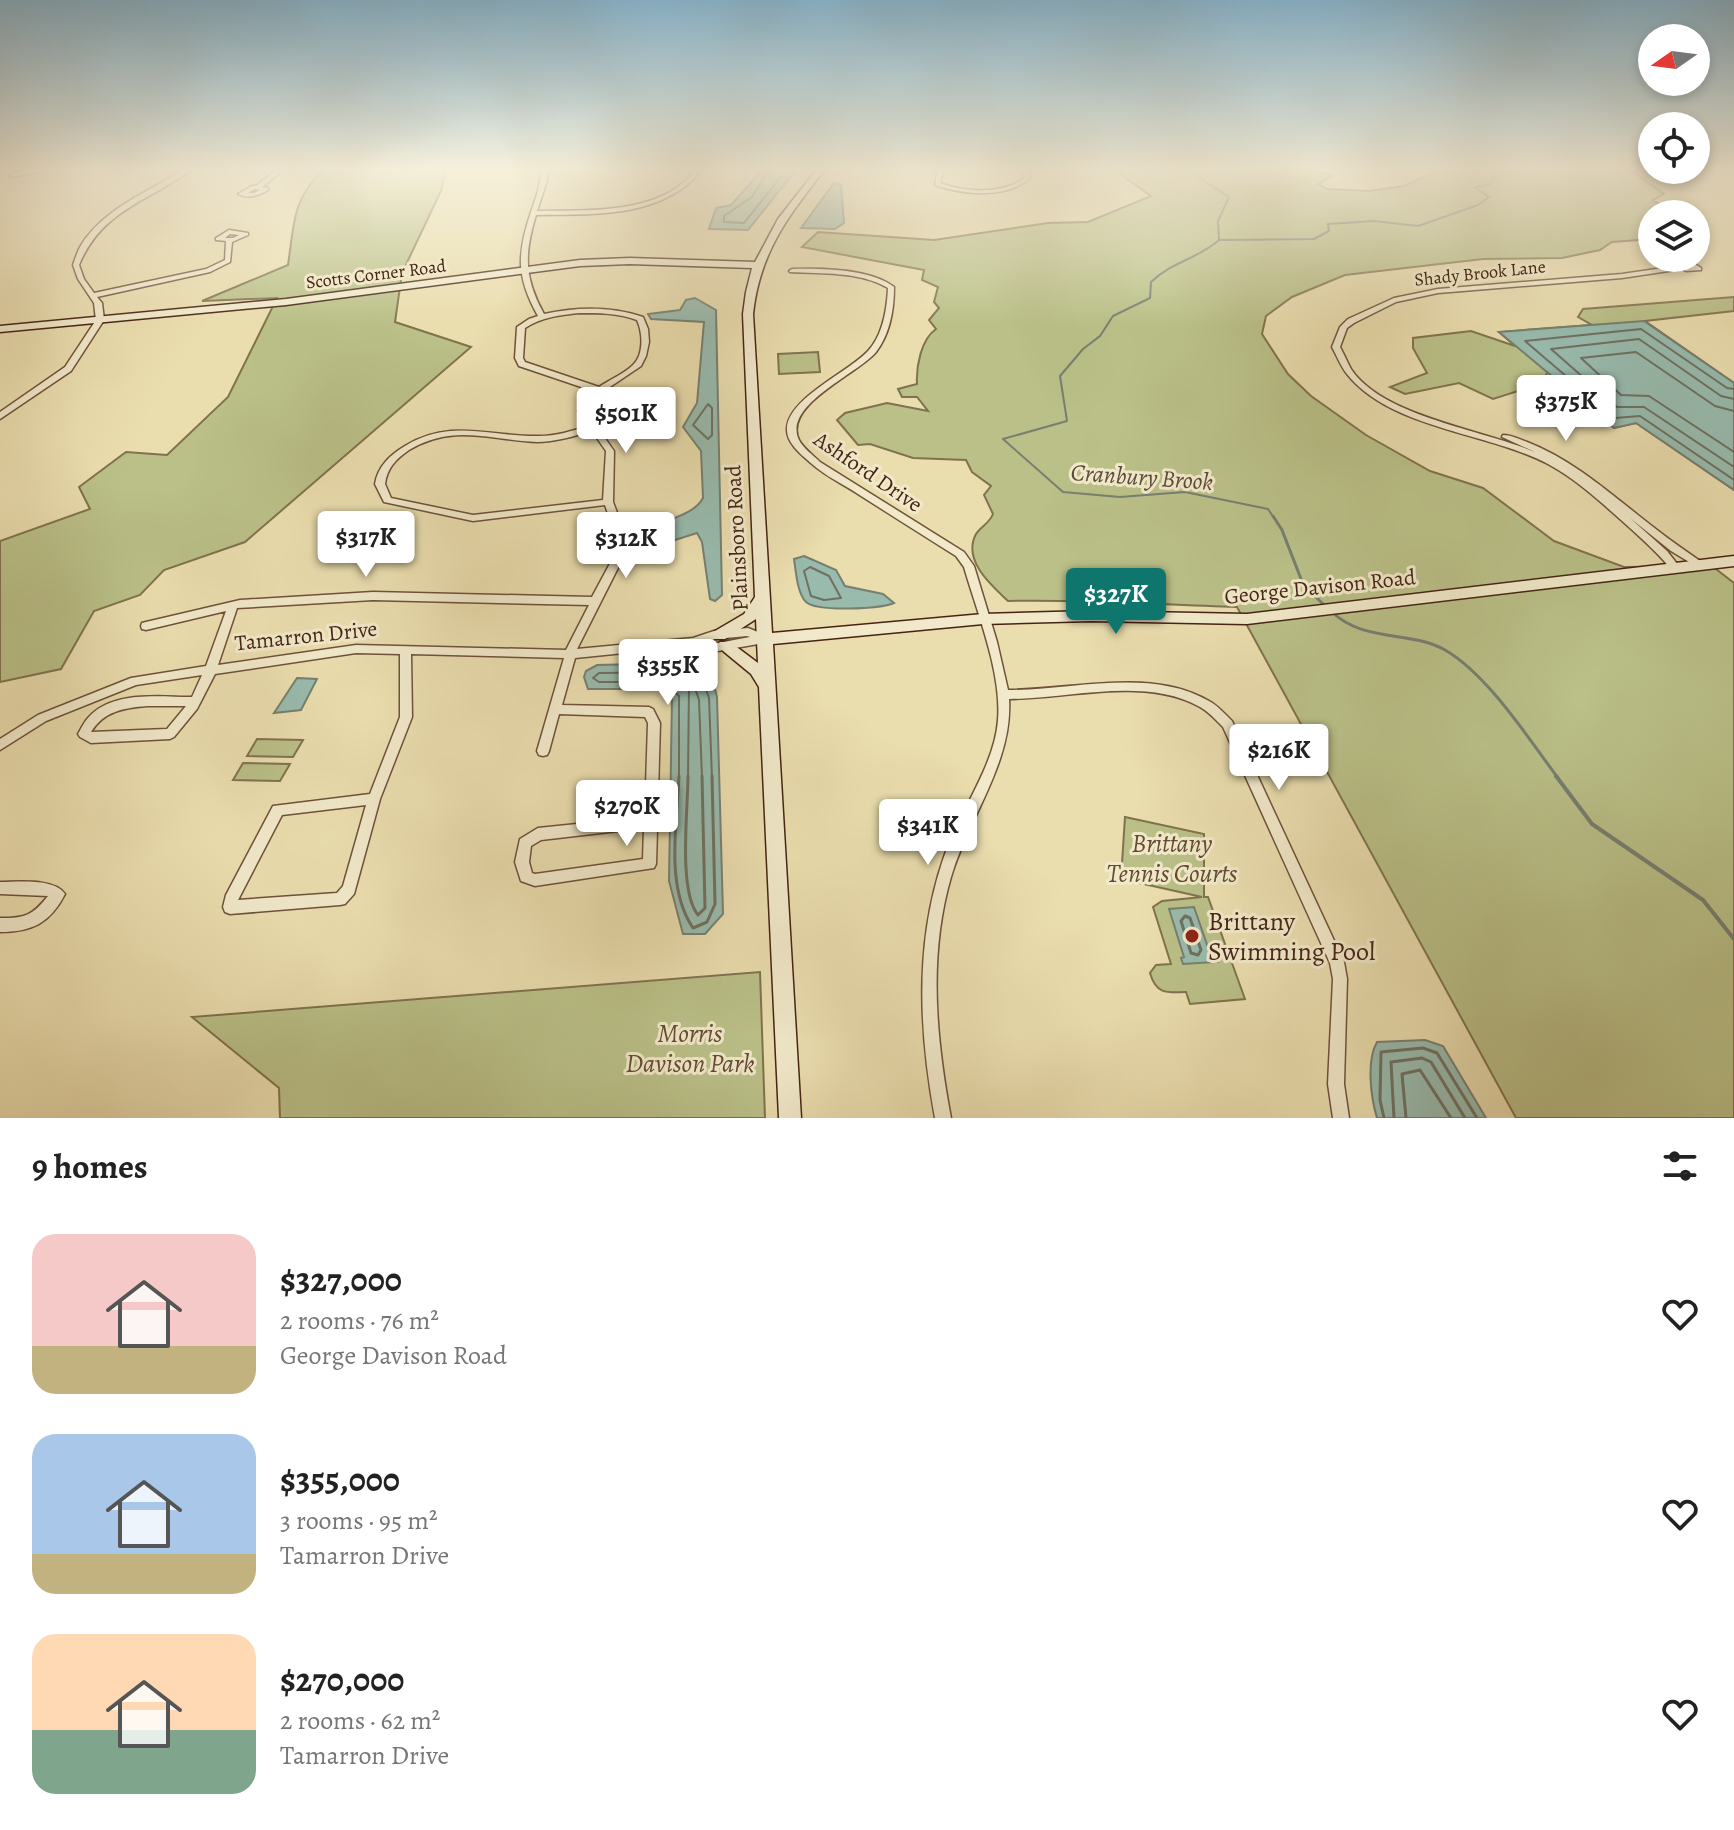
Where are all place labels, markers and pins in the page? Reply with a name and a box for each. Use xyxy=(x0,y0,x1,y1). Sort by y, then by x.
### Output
pin: $375K xyxy=(1510,375,1622,443)
pin: $501K xyxy=(570,387,682,455)
pin: $317K xyxy=(310,511,422,579)
pin: $312K xyxy=(570,512,682,580)
pin: $327K xyxy=(1060,568,1172,636)
pin: $355K xyxy=(612,639,724,707)
pin: $216K xyxy=(1223,724,1335,792)
pin: $270K xyxy=(571,780,683,848)
pin: $341K xyxy=(872,799,984,867)
place label: Brittany Swimming Pool xyxy=(1208,904,1375,969)
marker: Brittany Swimming Pool xyxy=(1183,927,1201,945)

